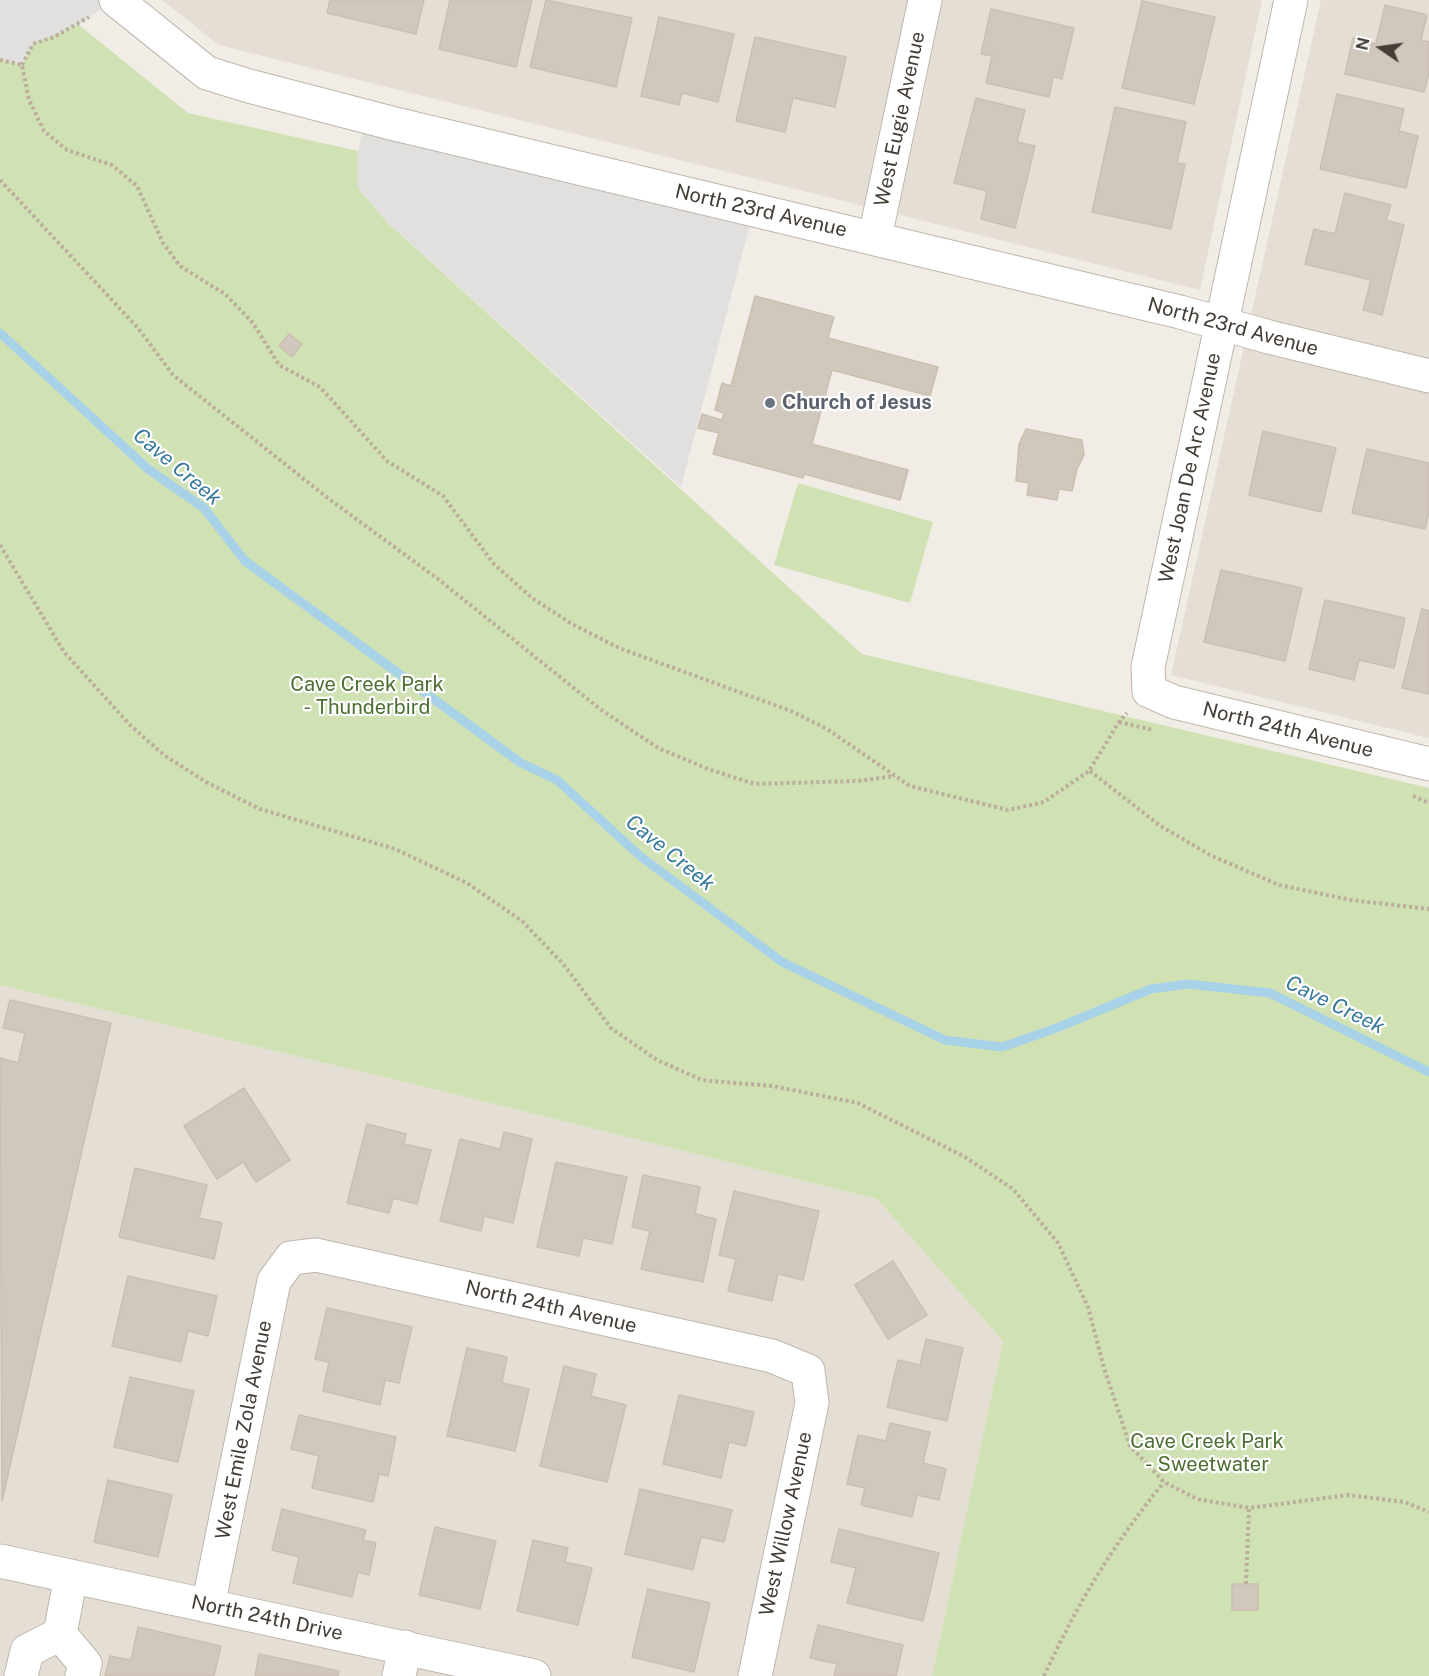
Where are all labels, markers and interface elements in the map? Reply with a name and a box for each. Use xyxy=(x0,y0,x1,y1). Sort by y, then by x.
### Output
north arrow xyxy=(1351,18,1411,78)
street label: West Eugie Avenue xyxy=(870,29,930,209)
text: N xyxy=(1352,36,1374,52)
street label: North 23rd Avenue xyxy=(673,180,849,242)
street label: North 23rd Avenue xyxy=(1145,293,1321,361)
street label: West Joan De Arc Avenue xyxy=(1154,351,1226,585)
place label: Church of Jesus xyxy=(782,391,932,415)
marker: Church of Jesus xyxy=(763,396,777,410)
water label: Cave Creek xyxy=(128,423,226,511)
park label: Cave Creek Park - Thunderbird xyxy=(290,673,444,720)
street label: North 24th Avenue xyxy=(1200,697,1376,763)
water label: Cave Creek xyxy=(620,810,720,896)
water label: Cave Creek xyxy=(1281,970,1389,1040)
street label: North 24th Avenue xyxy=(463,1276,639,1338)
street label: West Emile Zola Avenue xyxy=(211,1318,277,1542)
street label: West Willow Avenue xyxy=(755,1430,817,1618)
park label: Cave Creek Park - Sweetwater xyxy=(1130,1430,1284,1477)
street label: North 24th Drive xyxy=(189,1590,345,1646)

